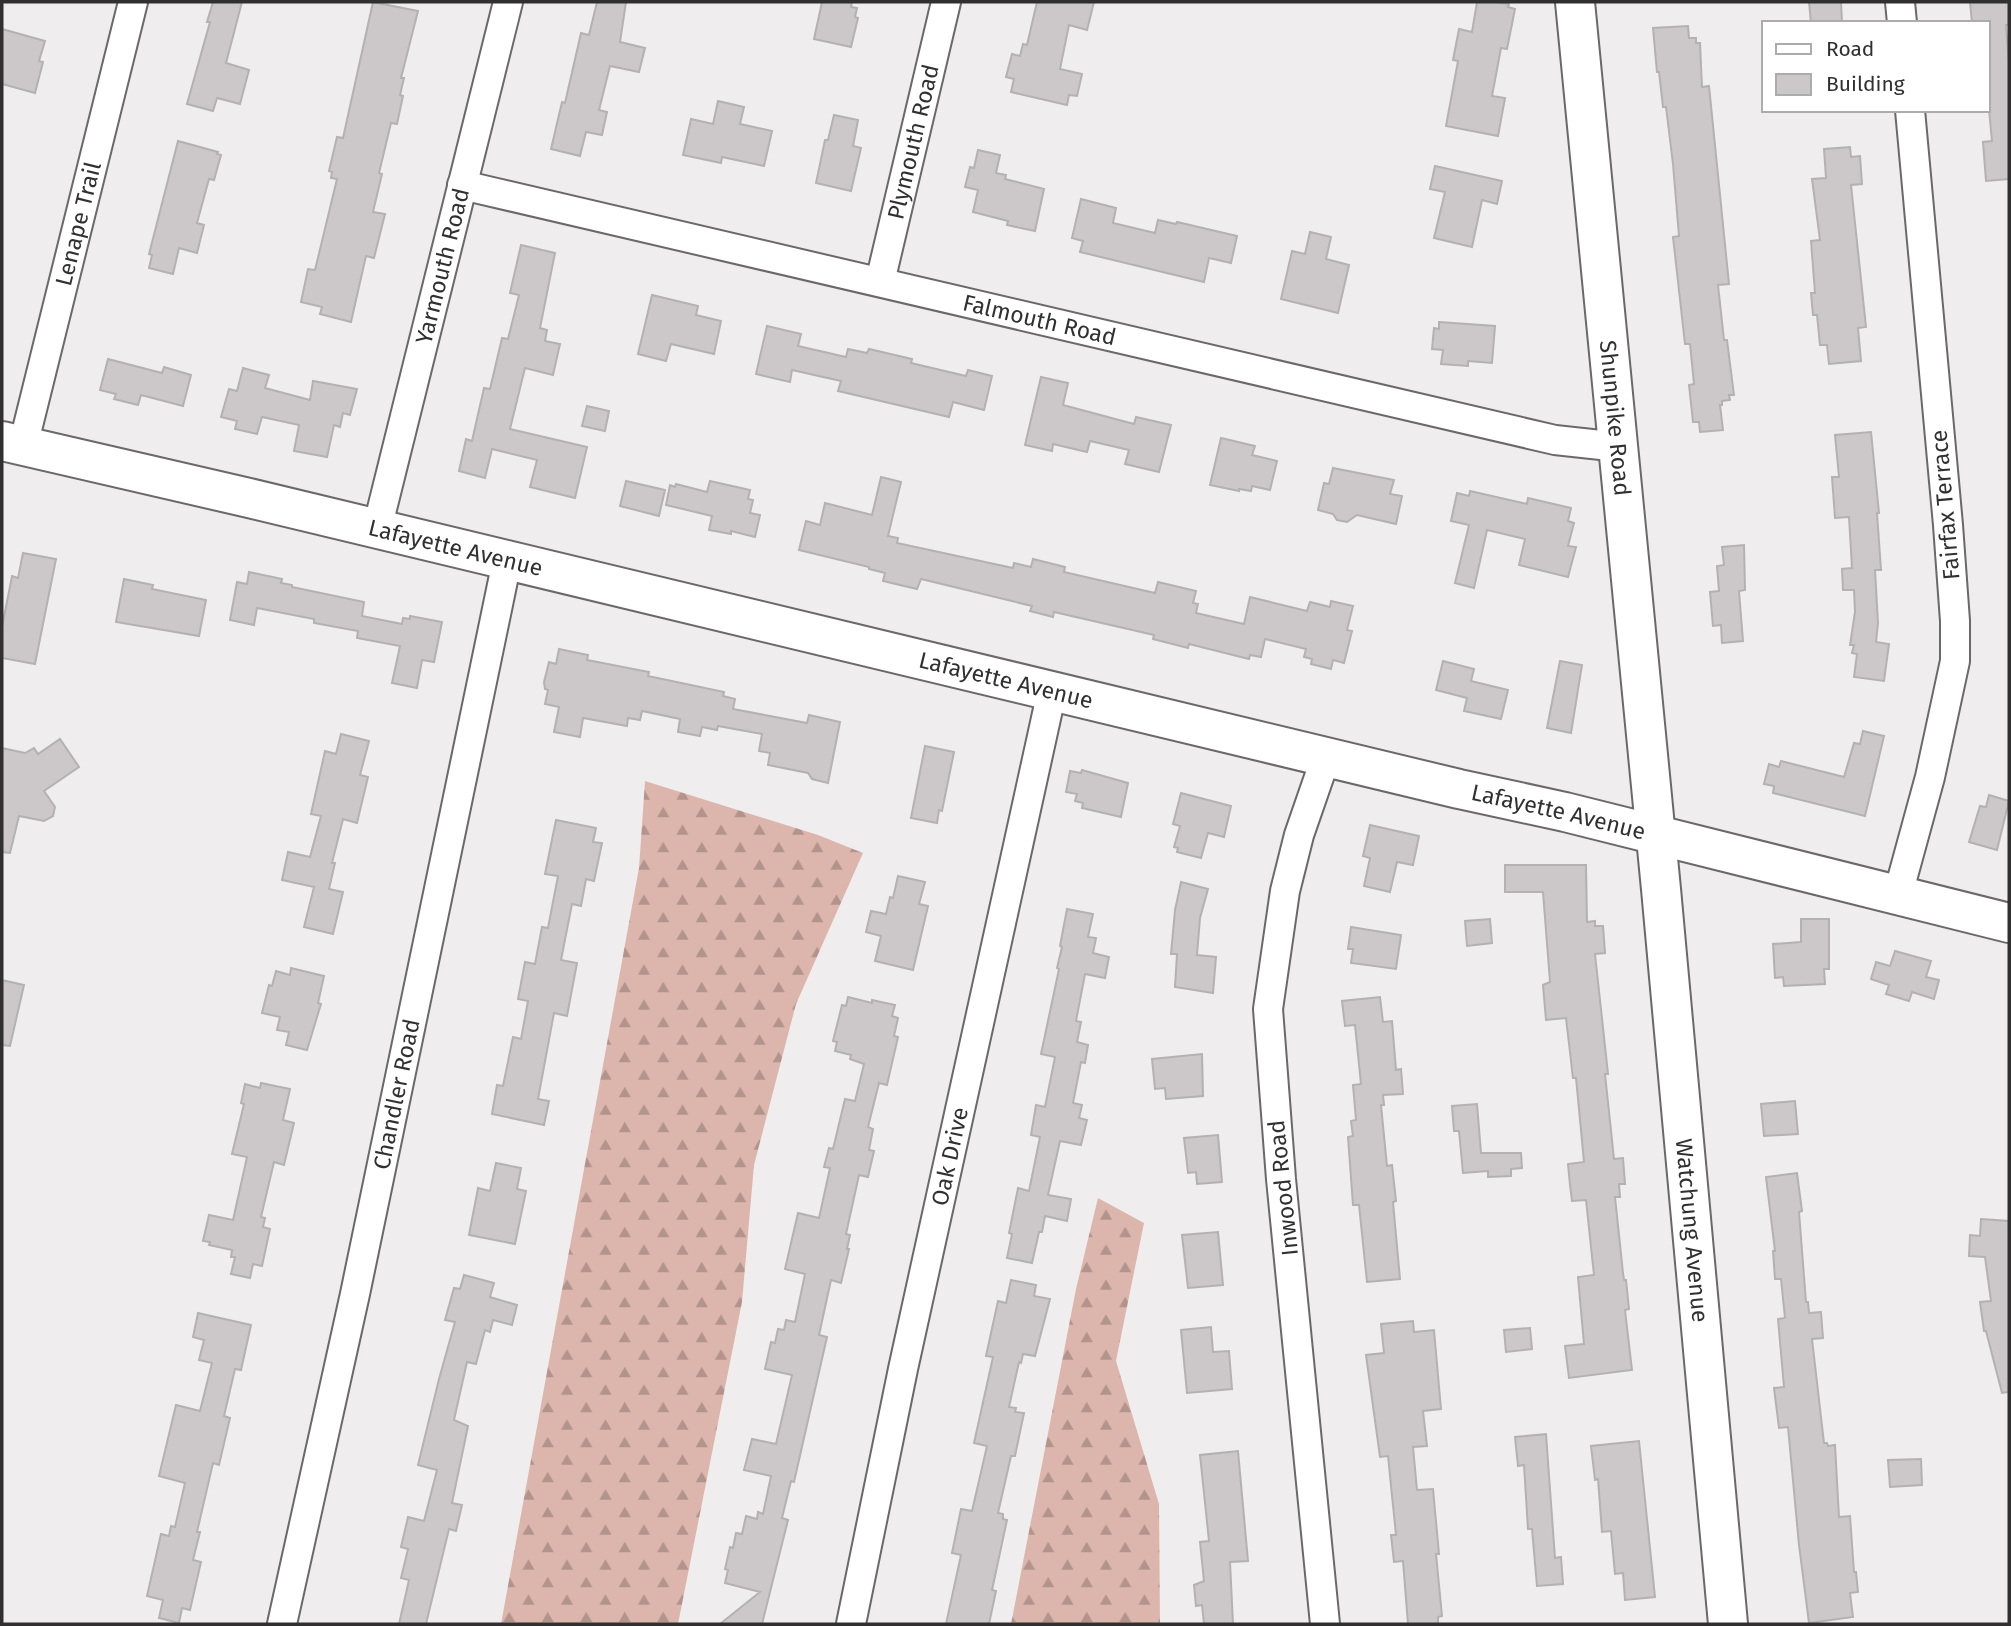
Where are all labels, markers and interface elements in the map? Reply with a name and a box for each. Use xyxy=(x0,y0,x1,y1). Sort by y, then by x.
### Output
legend xyxy=(1762,21,1990,112)
text: Road xyxy=(1826,36,1874,62)
street label: Plymouth Road xyxy=(881,61,945,222)
text: Building xyxy=(1826,71,1905,97)
street label: Lenape Trail xyxy=(49,159,107,289)
street label: Yarmouth Road xyxy=(410,185,475,347)
street label: Falmouth Road xyxy=(960,288,1119,351)
street label: Shunpike Road xyxy=(1594,339,1637,497)
street label: Fairfax Terrace xyxy=(1924,429,1966,581)
street label: Lafayette Avenue xyxy=(366,513,546,582)
street label: Lafayette Avenue xyxy=(916,646,1096,714)
street label: Lafayette Avenue xyxy=(1469,778,1649,846)
street label: Chandler Road xyxy=(367,1016,426,1172)
street label: Oak Drive xyxy=(925,1104,974,1208)
street label: Inwood Road xyxy=(1262,1119,1304,1257)
street label: Watchung Avenue xyxy=(1670,1137,1714,1324)

